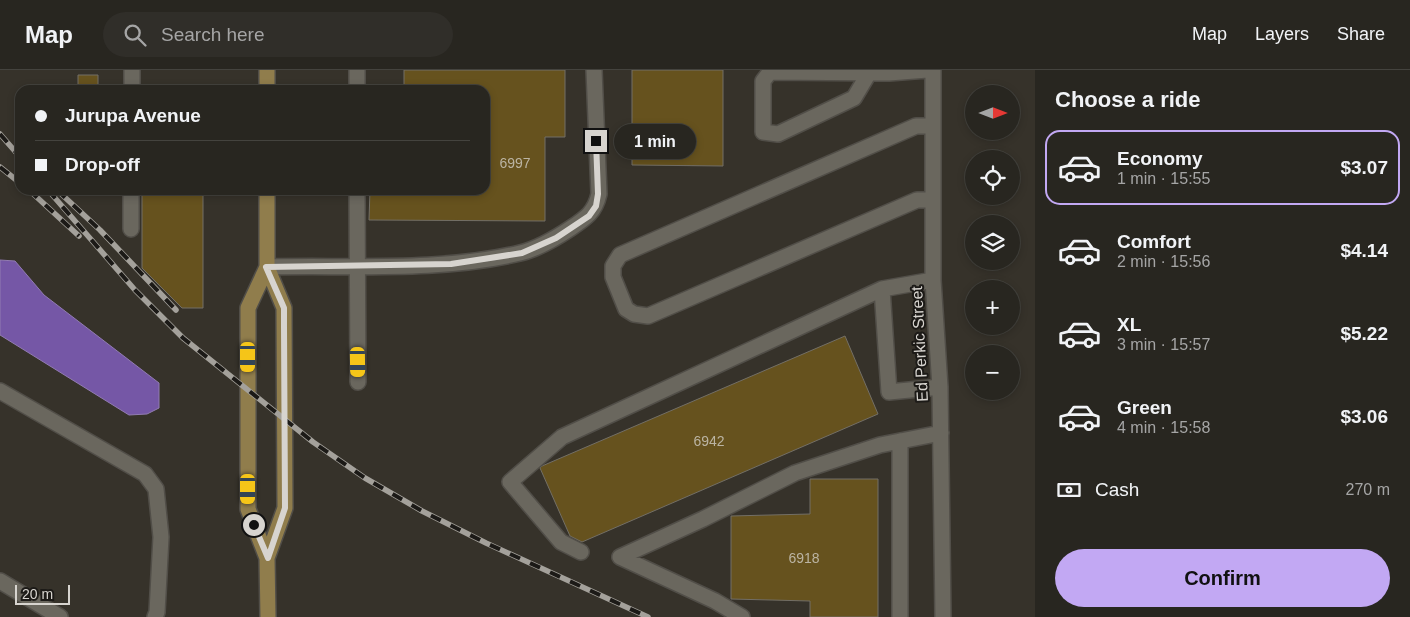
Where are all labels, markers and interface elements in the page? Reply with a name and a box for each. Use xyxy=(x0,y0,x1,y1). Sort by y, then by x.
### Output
search box xyxy=(103,12,453,57)
text: Map xyxy=(25,21,73,48)
icon: search xyxy=(121,21,149,49)
text: Search here xyxy=(161,24,265,45)
text: Map xyxy=(1192,24,1227,44)
text: Layers xyxy=(1255,24,1309,44)
text: Share xyxy=(1337,24,1385,44)
north arrow xyxy=(965,85,1020,140)
map controls xyxy=(965,85,1020,400)
text: Choose a ride xyxy=(1055,87,1200,112)
text: Jurupa Avenue xyxy=(65,105,201,126)
callout: 1 min xyxy=(614,124,696,158)
route end xyxy=(585,130,607,152)
text: 1 min xyxy=(634,133,676,150)
icon: car xyxy=(1057,145,1102,190)
text: Economy xyxy=(1117,148,1203,169)
button: locate xyxy=(965,150,1020,205)
text: Drop-off xyxy=(65,154,140,175)
house number: 6997 xyxy=(499,155,531,171)
text: $3.07 xyxy=(1340,157,1388,178)
text: 1 min · 15:55 xyxy=(1117,170,1210,187)
button: layers xyxy=(965,215,1020,270)
icon: car xyxy=(1057,228,1102,273)
text: Comfort xyxy=(1117,231,1191,252)
text: $4.14 xyxy=(1340,240,1388,261)
text: 2 min · 15:56 xyxy=(1117,253,1210,270)
button: + xyxy=(965,280,1020,335)
street label: Ed Perkic Street xyxy=(908,285,931,402)
icon: car xyxy=(1057,311,1102,356)
text: XL xyxy=(1117,314,1141,335)
text: $5.22 xyxy=(1340,323,1388,344)
text: 3 min · 15:57 xyxy=(1117,336,1210,353)
car xyxy=(240,342,255,372)
button: − xyxy=(965,345,1020,400)
car xyxy=(350,347,365,377)
icon: car xyxy=(1057,394,1102,439)
text: Green xyxy=(1117,397,1172,418)
text: $3.06 xyxy=(1340,406,1388,427)
text: 4 min · 15:58 xyxy=(1117,419,1210,436)
house number: 6942 xyxy=(693,433,725,449)
car xyxy=(240,474,255,504)
icon: cash xyxy=(1055,476,1083,504)
text: Cash xyxy=(1095,479,1139,500)
text: 270 m xyxy=(1346,481,1390,498)
route start xyxy=(243,514,265,536)
button: Confirm xyxy=(1055,549,1390,607)
house number: 6918 xyxy=(788,550,820,566)
scale bar xyxy=(15,582,70,605)
text: 20 m xyxy=(22,586,53,602)

